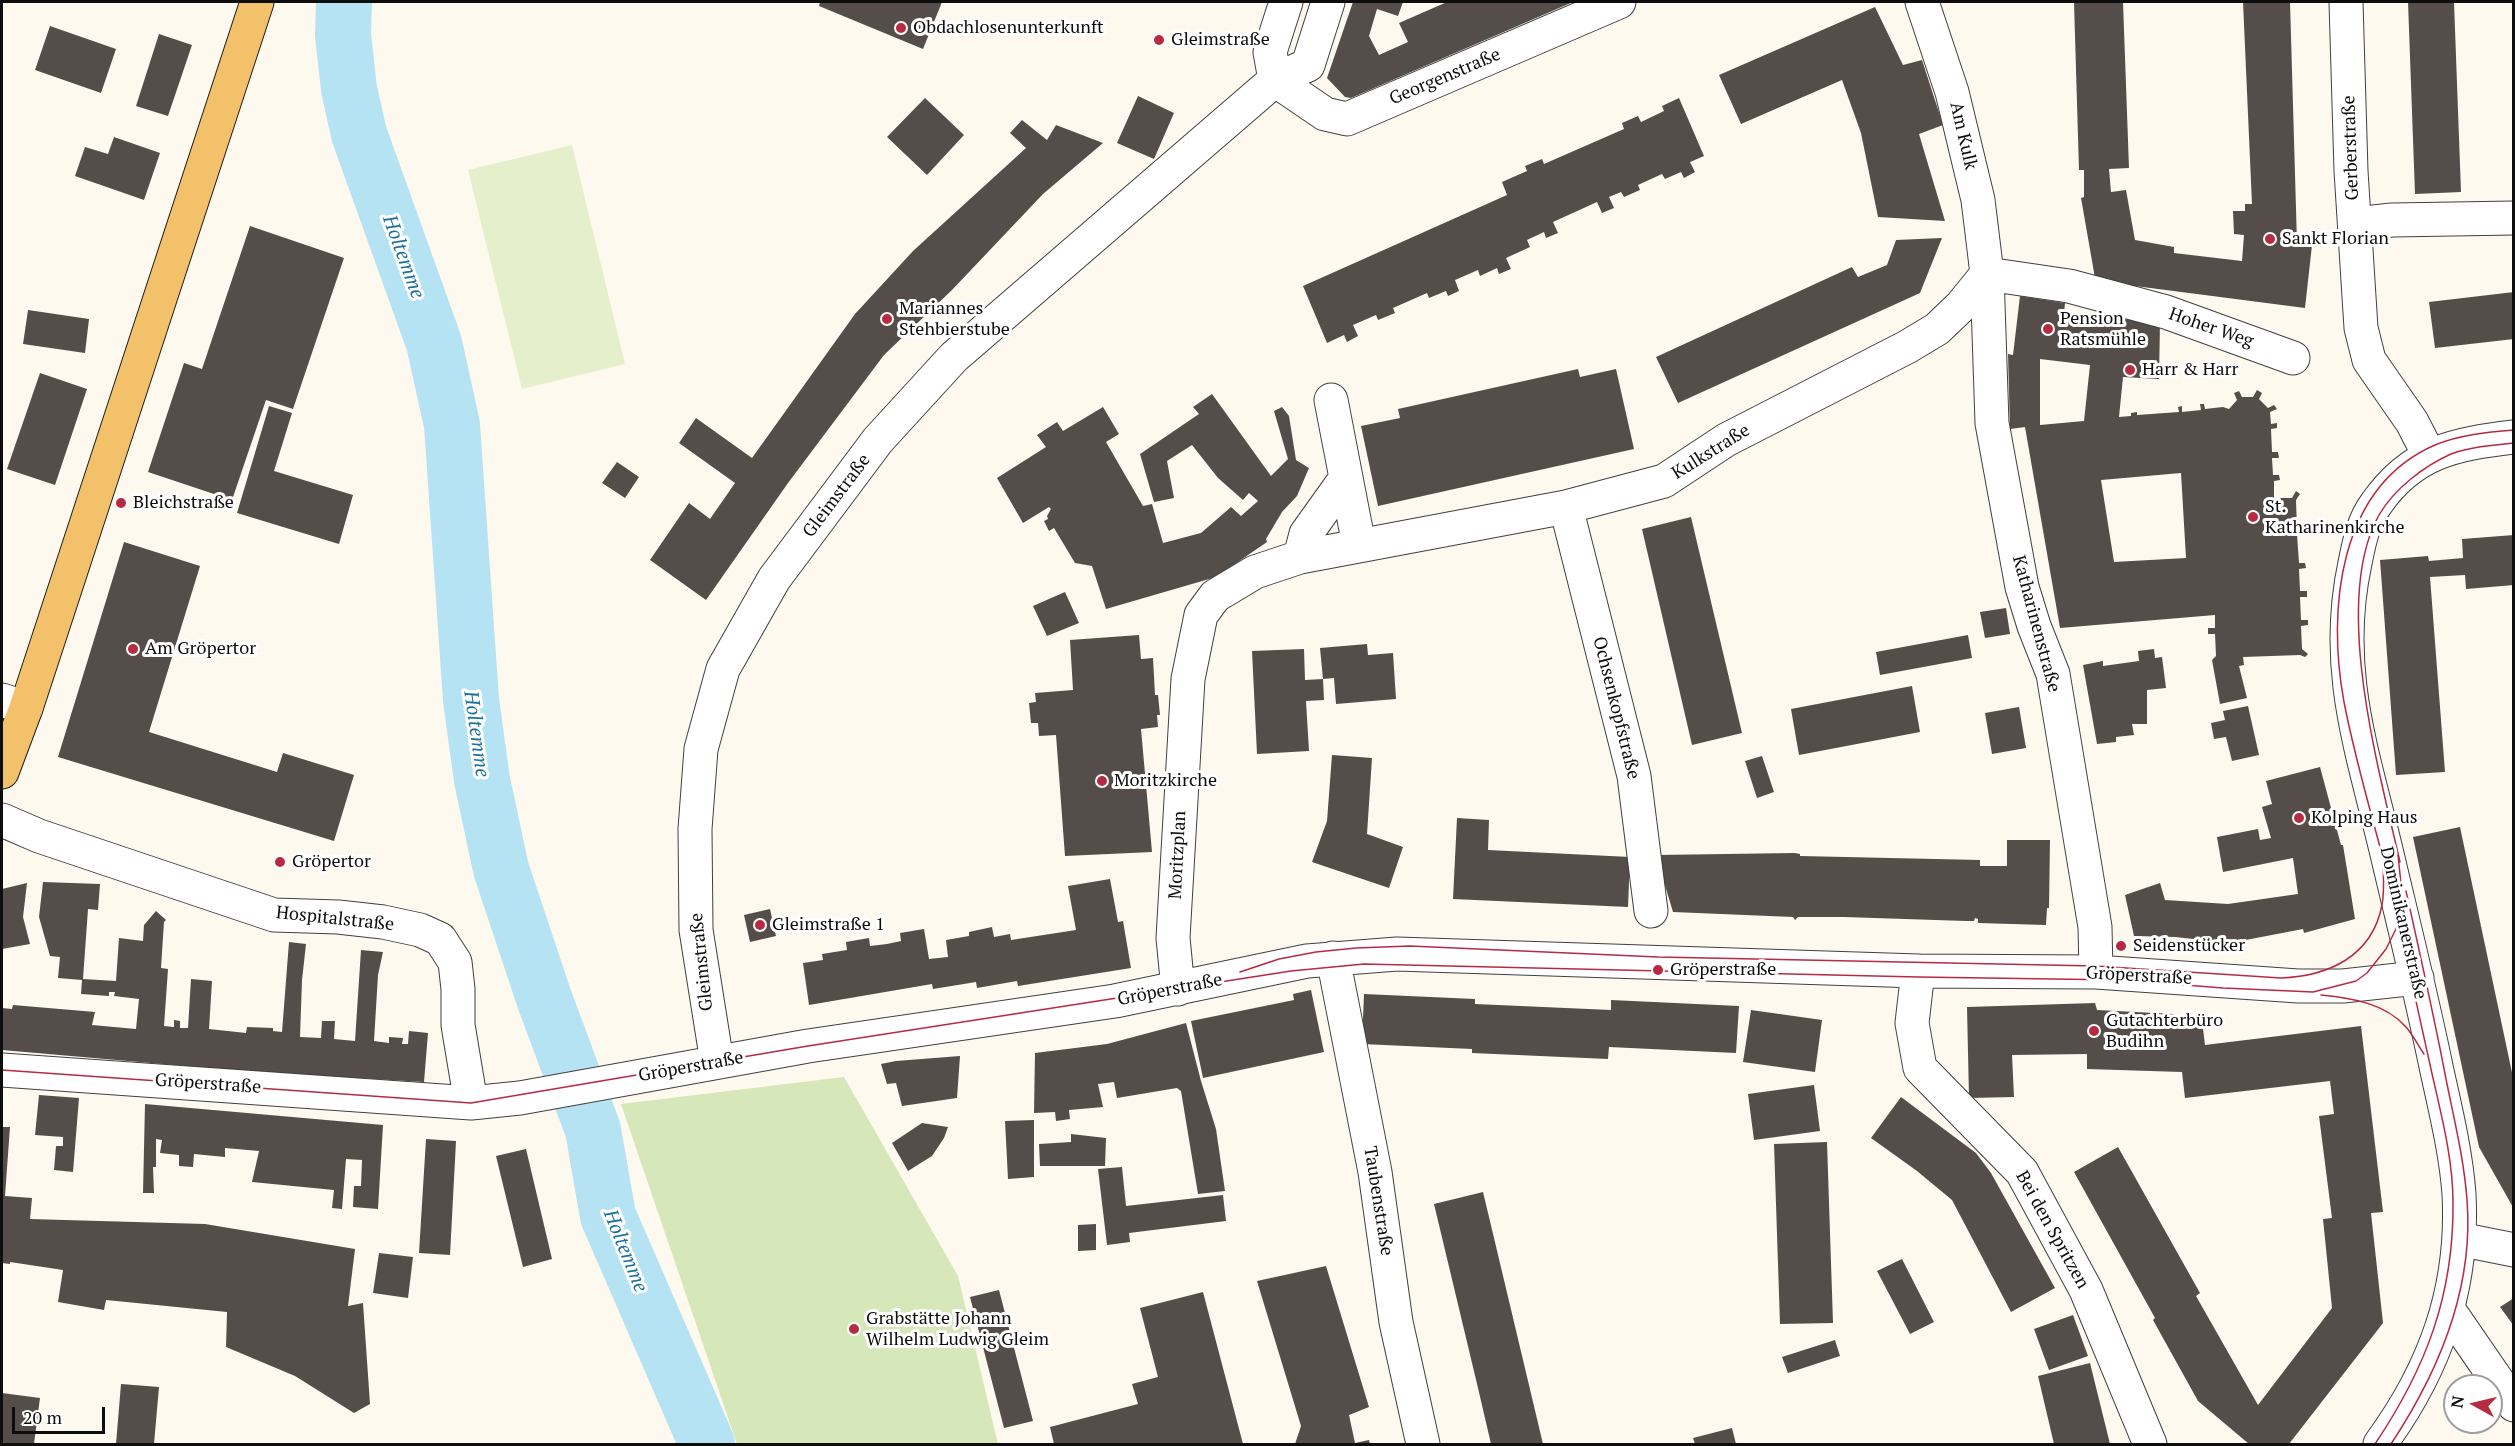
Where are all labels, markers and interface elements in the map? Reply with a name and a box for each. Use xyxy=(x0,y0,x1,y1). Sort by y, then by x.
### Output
place label: Obdachlosenunterkunft xyxy=(913,17,1104,39)
marker: Obdachlosenunterkunft xyxy=(894,21,908,35)
place label: Gleimstraße xyxy=(1171,29,1270,51)
marker: Gleimstraße xyxy=(1152,33,1166,47)
street label: Georgenstraße xyxy=(1386,44,1504,110)
street label: Gerberstraße xyxy=(2338,95,2364,201)
street label: Am Kulk xyxy=(1945,100,1981,172)
water label: Holtemme xyxy=(377,212,429,302)
place label: Sankt Florian xyxy=(2282,228,2389,250)
marker: Sankt Florian xyxy=(2263,232,2277,246)
place label: Mariannes Stehbierstube xyxy=(899,298,1010,340)
street label: Hoher Weg xyxy=(2166,303,2256,353)
place label: Pension Ratsmühle xyxy=(2060,308,2146,350)
marker: Mariannes Stehbierstube xyxy=(880,312,894,326)
marker: Pension Ratsmühle xyxy=(2041,322,2055,336)
place label: Harr & Harr xyxy=(2142,359,2238,381)
marker: Harr & Harr xyxy=(2123,363,2137,377)
street label: Kulkstraße xyxy=(1668,420,1754,484)
street label: Gleimstraße xyxy=(799,450,875,542)
place label: Bleichstraße xyxy=(133,492,234,514)
marker: Bleichstraße xyxy=(114,496,128,510)
place label: St. Katharinenkirche xyxy=(2265,496,2404,538)
marker: St. Katharinenkirche xyxy=(2246,510,2260,524)
street label: Katharinenstraße xyxy=(2007,553,2065,695)
street label: Ochsenkopfstraße xyxy=(1588,634,1644,782)
place label: Am Gröpertor xyxy=(145,638,256,660)
marker: Am Gröpertor xyxy=(126,642,140,656)
water label: Holtemme xyxy=(458,689,494,779)
place label: Moritzkirche xyxy=(1114,770,1217,792)
marker: Moritzkirche xyxy=(1095,774,1109,788)
place label: Kolping Haus xyxy=(2311,807,2418,829)
street label: Moritzplan xyxy=(1165,810,1191,900)
marker: Kolping Haus xyxy=(2292,811,2306,825)
street label: Dominikanerstraße xyxy=(2375,845,2431,1001)
place label: Gröpertor xyxy=(292,851,371,873)
marker: Gröpertor xyxy=(273,855,287,869)
street label: Hospitalstraße xyxy=(275,902,395,936)
street label: Gleimstraße xyxy=(686,912,718,1012)
place label: Gleimstraße 1 xyxy=(772,914,885,936)
marker: Gleimstraße 1 xyxy=(753,918,767,932)
place label: Seidenstücker xyxy=(2133,935,2245,957)
marker: Seidenstücker xyxy=(2114,939,2128,953)
place label: Gröperstraße xyxy=(1670,959,1776,981)
street label: Gröperstraße xyxy=(2085,962,2193,990)
marker: Gröperstraße xyxy=(1651,963,1665,977)
street label: Gröperstraße xyxy=(1116,969,1224,1011)
place label: Gutachterbüro Budihn xyxy=(2106,1010,2223,1052)
marker: Gutachterbüro Budihn xyxy=(2087,1024,2101,1038)
street label: Gröperstraße xyxy=(637,1047,745,1087)
street label: Gröperstraße xyxy=(154,1070,262,1098)
street label: Taubenstraße xyxy=(1359,1145,1397,1257)
street label: Bei den Spritzen xyxy=(2011,1167,2093,1293)
water label: Holtemme xyxy=(598,1206,652,1296)
place label: Grabstätte Johann Wilhelm Ludwig Gleim xyxy=(866,1308,1049,1350)
marker: Grabstätte Johann Wilhelm Ludwig Gleim xyxy=(847,1322,861,1336)
north arrow xyxy=(2443,1374,2503,1434)
text: N xyxy=(2445,1394,2469,1409)
scale bar xyxy=(15,1395,108,1433)
text: 20 m xyxy=(23,1405,62,1429)

